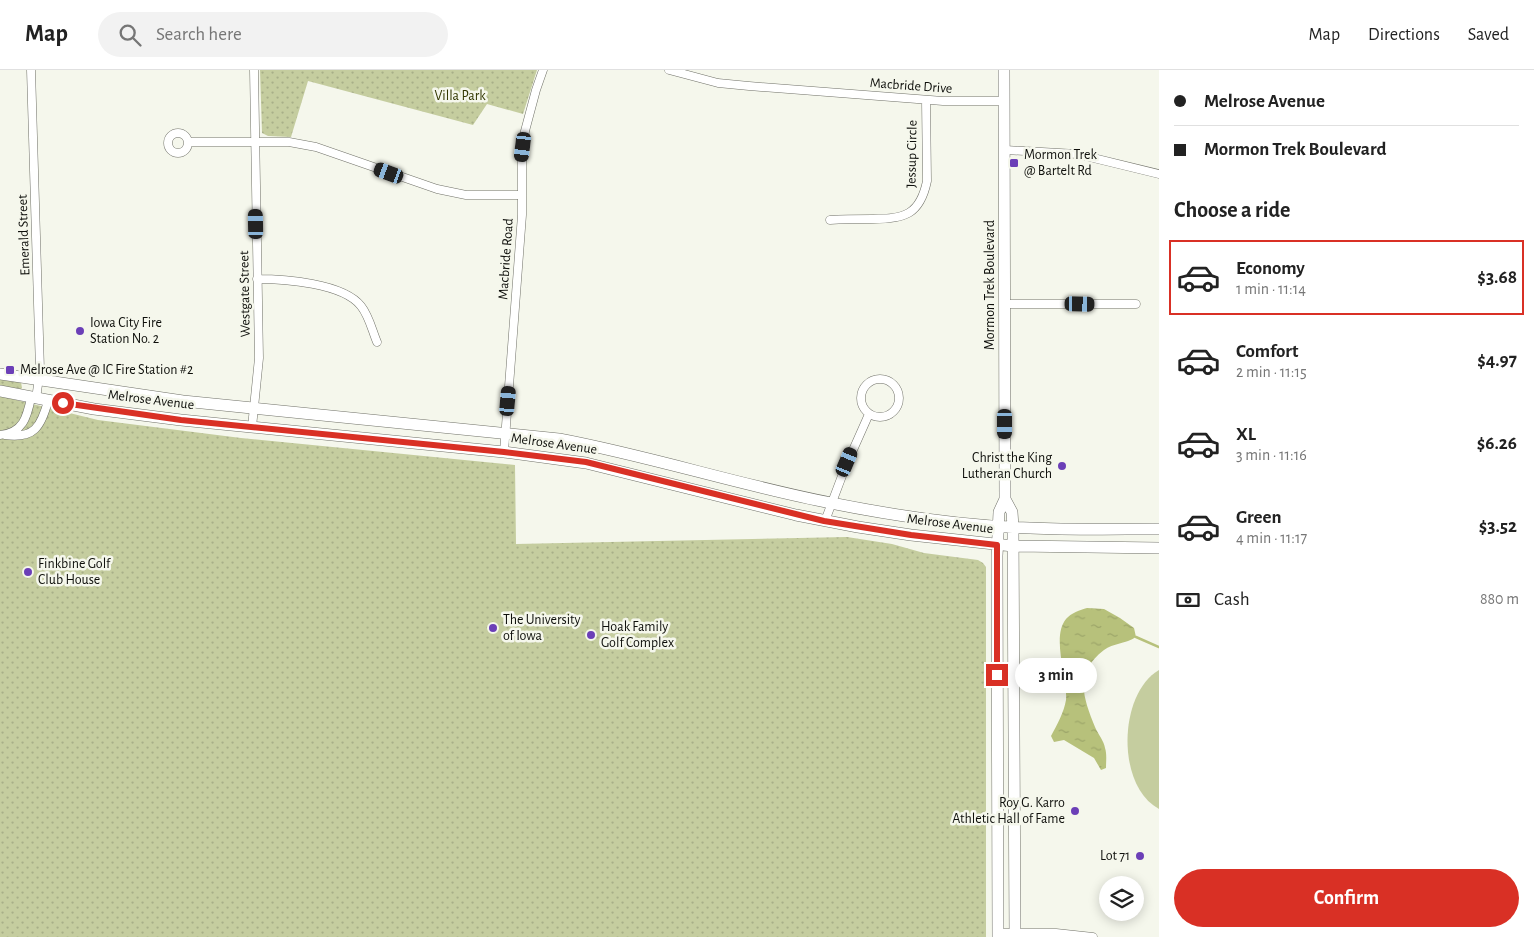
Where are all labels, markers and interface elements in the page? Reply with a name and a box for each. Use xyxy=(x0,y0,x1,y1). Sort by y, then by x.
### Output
search box xyxy=(98,12,448,57)
icon: search xyxy=(116,21,144,49)
text: Map xyxy=(25,22,68,46)
text: Search here xyxy=(156,25,242,44)
text: Map xyxy=(1309,26,1340,44)
text: Directions xyxy=(1368,26,1440,44)
text: Saved xyxy=(1468,26,1509,44)
street label: Macbride Drive xyxy=(869,76,953,96)
park label: Villa Park xyxy=(434,89,486,103)
text: Melrose Avenue xyxy=(1204,92,1325,111)
street label: Jessup Circle xyxy=(904,120,920,188)
car xyxy=(513,131,532,163)
text: Mormon Trek Boulevard xyxy=(1204,140,1387,159)
place label: Mormon Trek @ Bartelt Rd xyxy=(1024,148,1097,178)
marker: Mormon Trek @ Bartelt Rd xyxy=(1008,157,1020,169)
car xyxy=(372,161,405,185)
street label: Emerald Street xyxy=(16,194,32,276)
text: Choose a ride xyxy=(1174,199,1290,221)
car xyxy=(248,209,263,239)
street label: Macbride Road xyxy=(496,218,516,300)
street label: Mormon Trek Boulevard xyxy=(983,220,997,350)
street label: Westgate Street xyxy=(237,250,253,338)
icon: car xyxy=(1176,255,1221,300)
text: Economy xyxy=(1236,259,1305,278)
text: $3.68 xyxy=(1477,268,1517,287)
text: 1 min · 11:14 xyxy=(1236,281,1306,297)
car xyxy=(1064,296,1095,312)
place label: Iowa City Fire Station No. 2 xyxy=(90,316,162,346)
marker: Iowa City Fire Station No. 2 xyxy=(74,325,86,337)
icon: car xyxy=(1176,338,1221,383)
text: Comfort xyxy=(1236,342,1298,361)
text: $4.97 xyxy=(1477,351,1517,370)
place label: Melrose Ave @ IC Fire Station #2 xyxy=(20,363,193,377)
marker: Melrose Ave @ IC Fire Station #2 xyxy=(4,364,16,376)
text: 2 min · 11:15 xyxy=(1236,364,1307,380)
car xyxy=(499,385,516,417)
street label: Melrose Avenue xyxy=(107,388,195,412)
route start xyxy=(52,392,74,414)
car xyxy=(997,409,1012,439)
icon: car xyxy=(1176,421,1221,466)
text: XL xyxy=(1236,425,1256,444)
street label: Melrose Avenue xyxy=(510,431,598,457)
text: $6.26 xyxy=(1477,434,1517,453)
car xyxy=(834,445,859,479)
text: 3 min · 11:16 xyxy=(1236,447,1307,463)
place label: Christ the King Lutheran Church xyxy=(962,451,1052,481)
marker: Christ the King Lutheran Church xyxy=(1056,460,1068,472)
icon: car xyxy=(1176,504,1221,549)
text: Green xyxy=(1236,508,1282,527)
street label: Melrose Avenue xyxy=(906,512,994,536)
text: $3.52 xyxy=(1479,517,1517,536)
text: 4 min · 11:17 xyxy=(1236,530,1307,546)
place label: Finkbine Golf Club House xyxy=(38,557,111,587)
marker: Finkbine Golf Club House xyxy=(22,566,34,578)
icon: cash xyxy=(1174,586,1202,614)
text: Cash xyxy=(1214,590,1250,609)
text: 880 m xyxy=(1480,591,1519,607)
place label: The University of Iowa xyxy=(503,613,581,643)
place label: Hoak Family Golf Complex xyxy=(601,620,674,650)
marker: The University of Iowa xyxy=(487,622,499,634)
marker: Hoak Family Golf Complex xyxy=(585,629,597,641)
callout: 3 min xyxy=(1014,658,1097,692)
route end xyxy=(986,664,1008,686)
text: 3 min xyxy=(1039,667,1073,683)
place label: Roy G. Karro Athletic Hall of Fame xyxy=(952,796,1065,826)
marker: Roy G. Karro Athletic Hall of Fame xyxy=(1069,805,1081,817)
place label: Lot 71 xyxy=(1100,849,1130,863)
marker: Lot 71 xyxy=(1134,850,1146,862)
button: Confirm xyxy=(1174,869,1519,927)
map controls xyxy=(1099,876,1144,921)
button: layers xyxy=(1099,876,1144,921)

